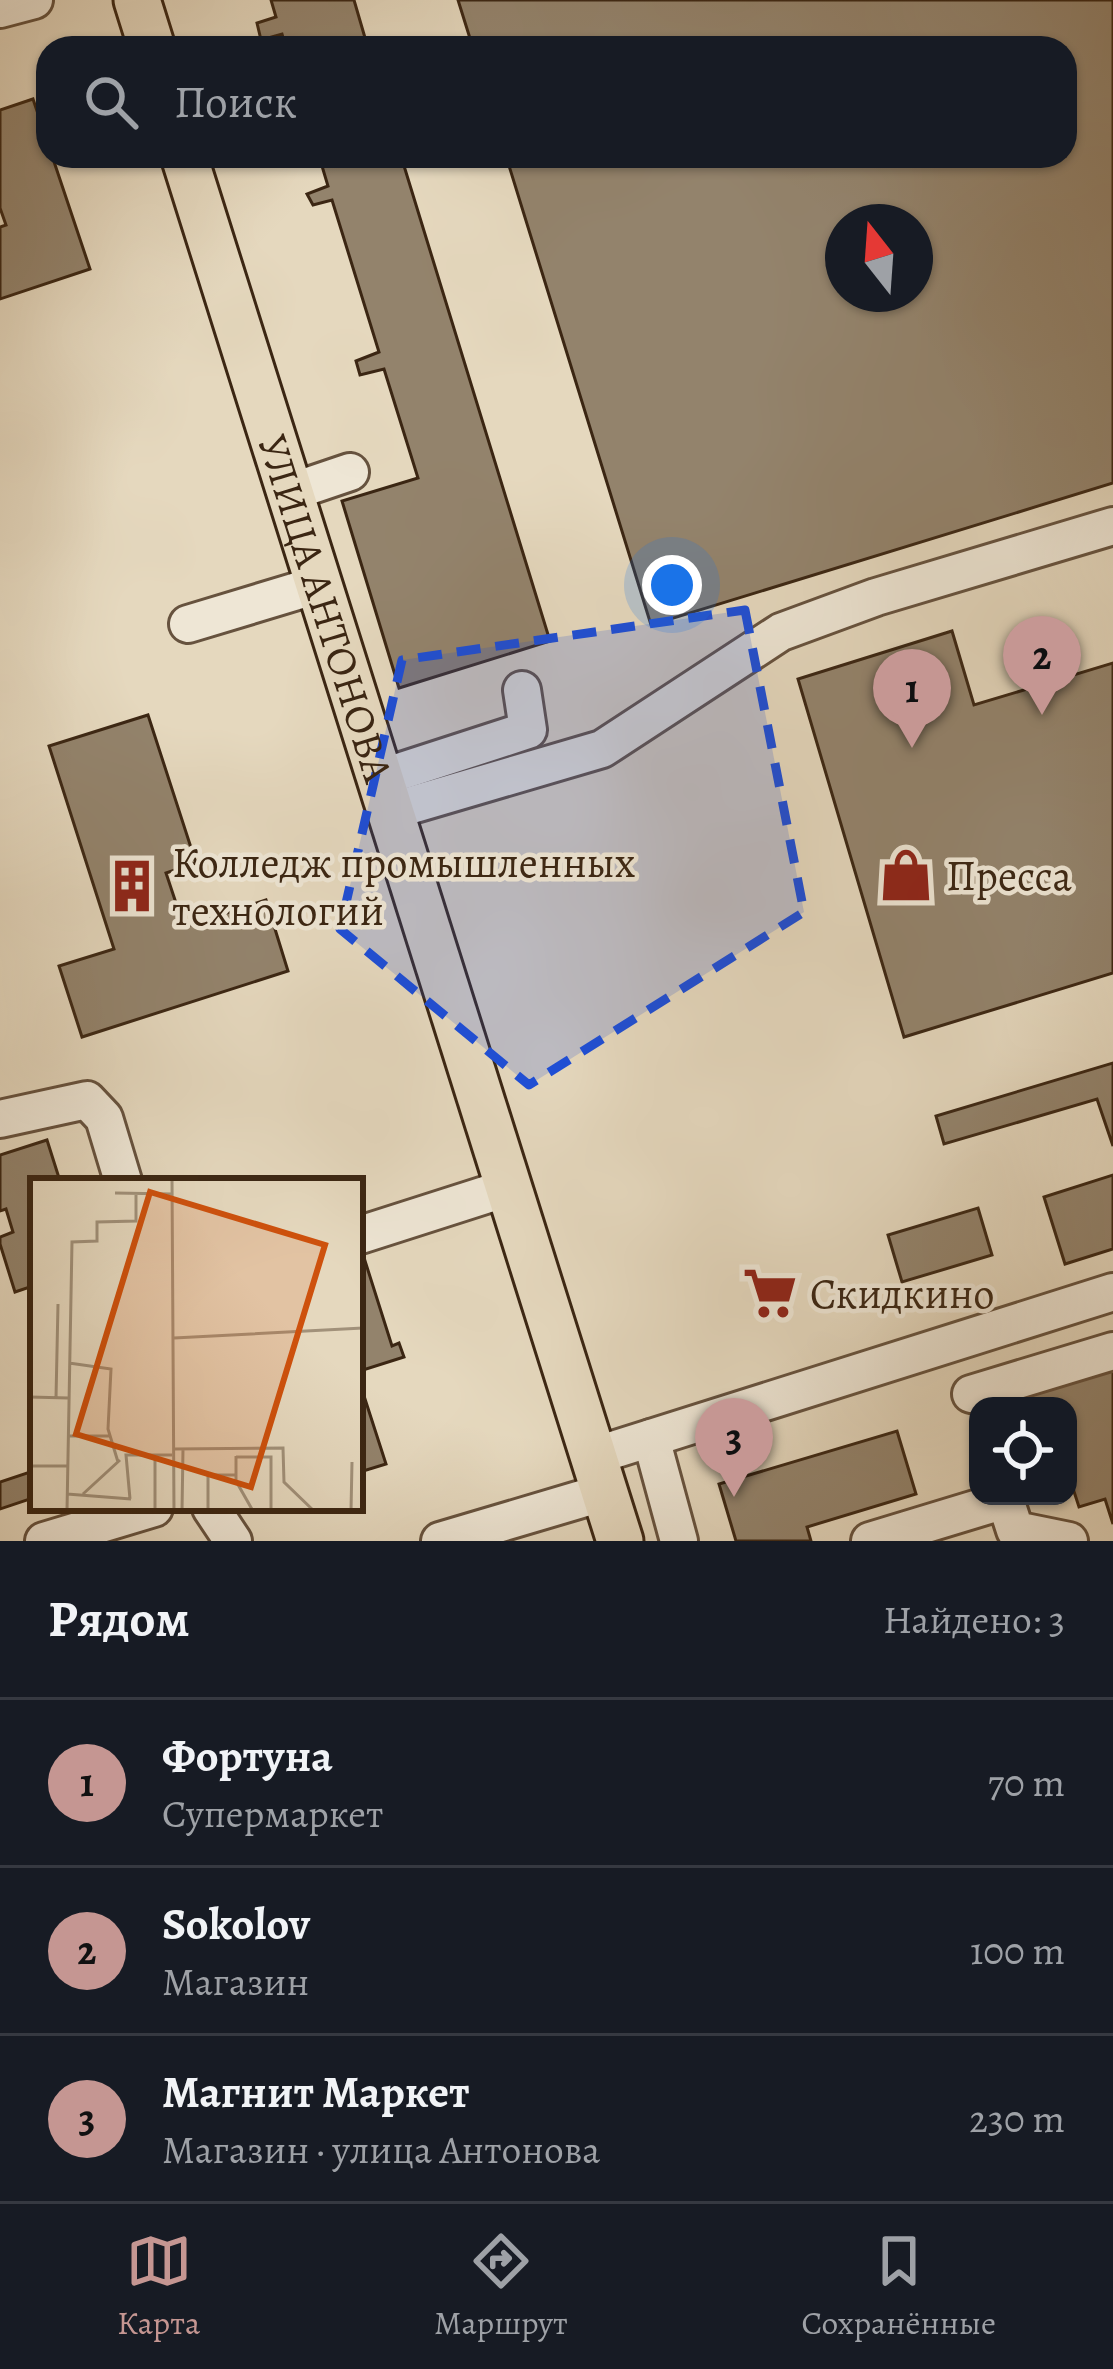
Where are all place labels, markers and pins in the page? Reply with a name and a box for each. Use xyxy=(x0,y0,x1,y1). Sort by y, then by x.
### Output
pin: 2 xyxy=(1003,616,1081,715)
pin: 1 xyxy=(873,649,951,748)
place label: Колледж промышленных технологий xyxy=(172,834,636,939)
shop icon: Пресса xyxy=(877,846,935,904)
place label: Пресса xyxy=(946,847,1072,904)
building icon: Колледж промышленных технологий xyxy=(103,857,161,915)
supermarket icon: Скидкино xyxy=(741,1264,799,1322)
place label: Скидкино xyxy=(810,1265,995,1322)
pin: 3 xyxy=(695,1398,773,1497)

